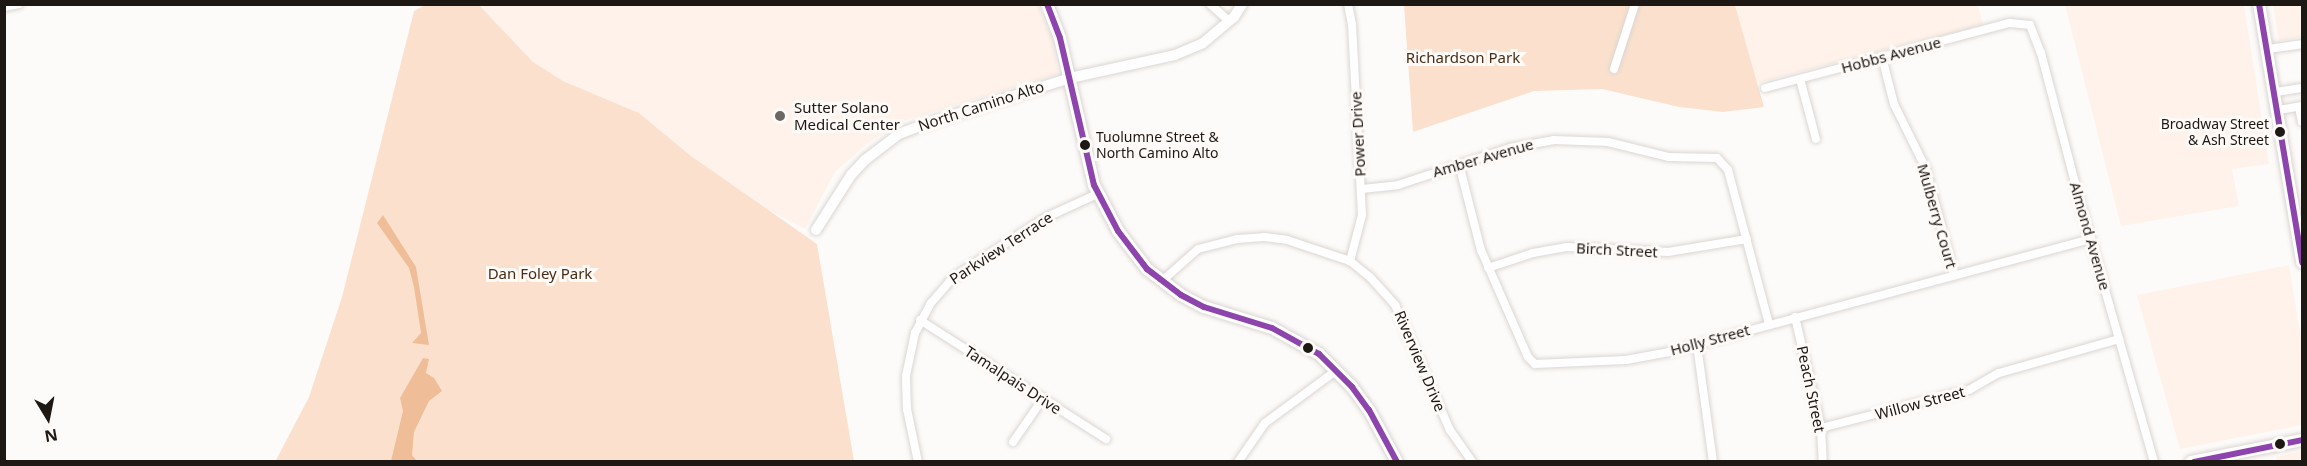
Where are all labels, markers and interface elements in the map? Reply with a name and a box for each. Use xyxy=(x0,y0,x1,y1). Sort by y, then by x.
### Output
street label: Hobbs Avenue xyxy=(1839,33,1943,77)
park label: Richardson Park xyxy=(1406,49,1520,67)
street label: North Camino Alto xyxy=(916,77,1046,135)
street label: Power Drive xyxy=(1347,91,1369,177)
place label: Sutter Solano Medical Center xyxy=(794,98,900,133)
marker: Sutter Solano Medical Center xyxy=(771,107,789,125)
place label: Broadway Street & Ash Street xyxy=(2161,116,2269,148)
marker: Broadway Street & Ash Street xyxy=(2274,126,2286,138)
place label: Tuolumne Street & North Camino Alto xyxy=(1096,129,1219,162)
street label: Amber Avenue xyxy=(1431,135,1535,181)
marker: Tuolumne Street & North Camino Alto xyxy=(1079,139,1091,151)
street label: Mulberry Court xyxy=(1913,162,1961,270)
street label: Almond Avenue xyxy=(2066,180,2114,292)
street label: Parkview Terrace xyxy=(946,208,1056,288)
street label: Birch Street xyxy=(1576,239,1658,261)
park label: Dan Foley Park xyxy=(488,265,592,283)
street label: Riverview Drive xyxy=(1391,308,1449,414)
street label: Holly Street xyxy=(1668,321,1752,359)
street label: Tamalpais Drive xyxy=(961,342,1065,418)
unlabelled marker xyxy=(1302,342,1314,354)
street label: Peach Street xyxy=(1793,344,1829,434)
street label: Willow Street xyxy=(1873,382,1967,424)
north arrow xyxy=(18,388,78,448)
text: N xyxy=(43,424,59,448)
unlabelled marker xyxy=(2274,438,2286,450)

